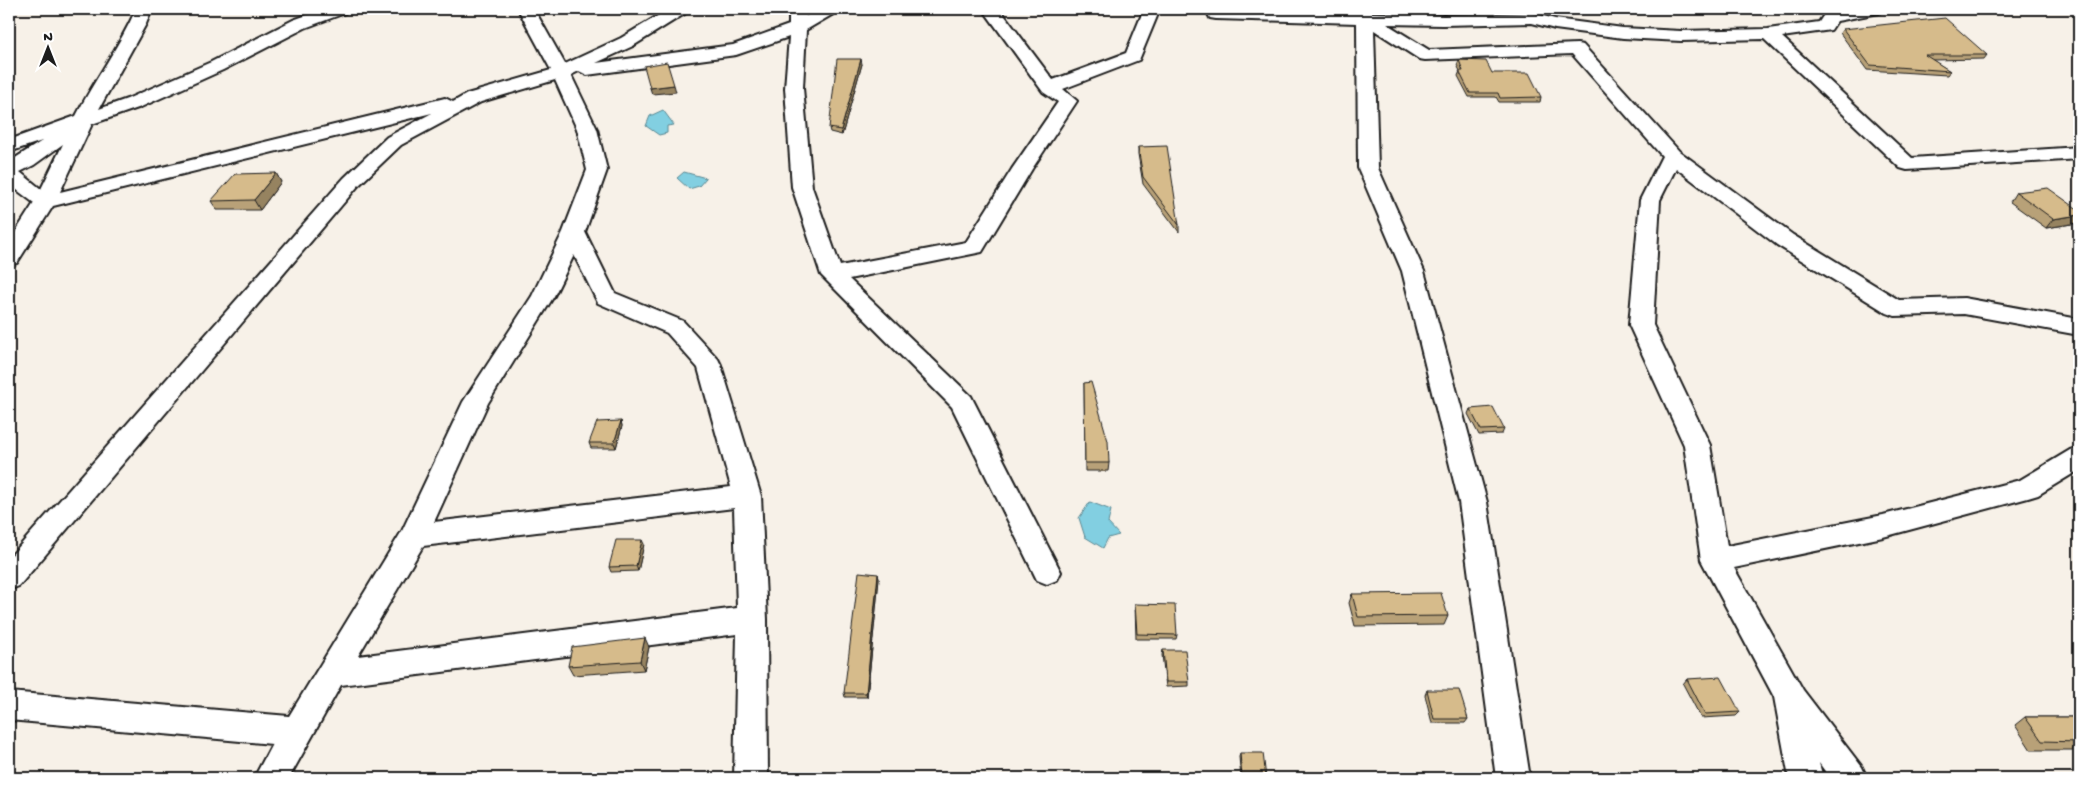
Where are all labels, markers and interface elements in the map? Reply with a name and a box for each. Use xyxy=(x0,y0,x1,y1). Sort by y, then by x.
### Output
north arrow xyxy=(22,22,72,72)
text: N xyxy=(43,29,53,46)

